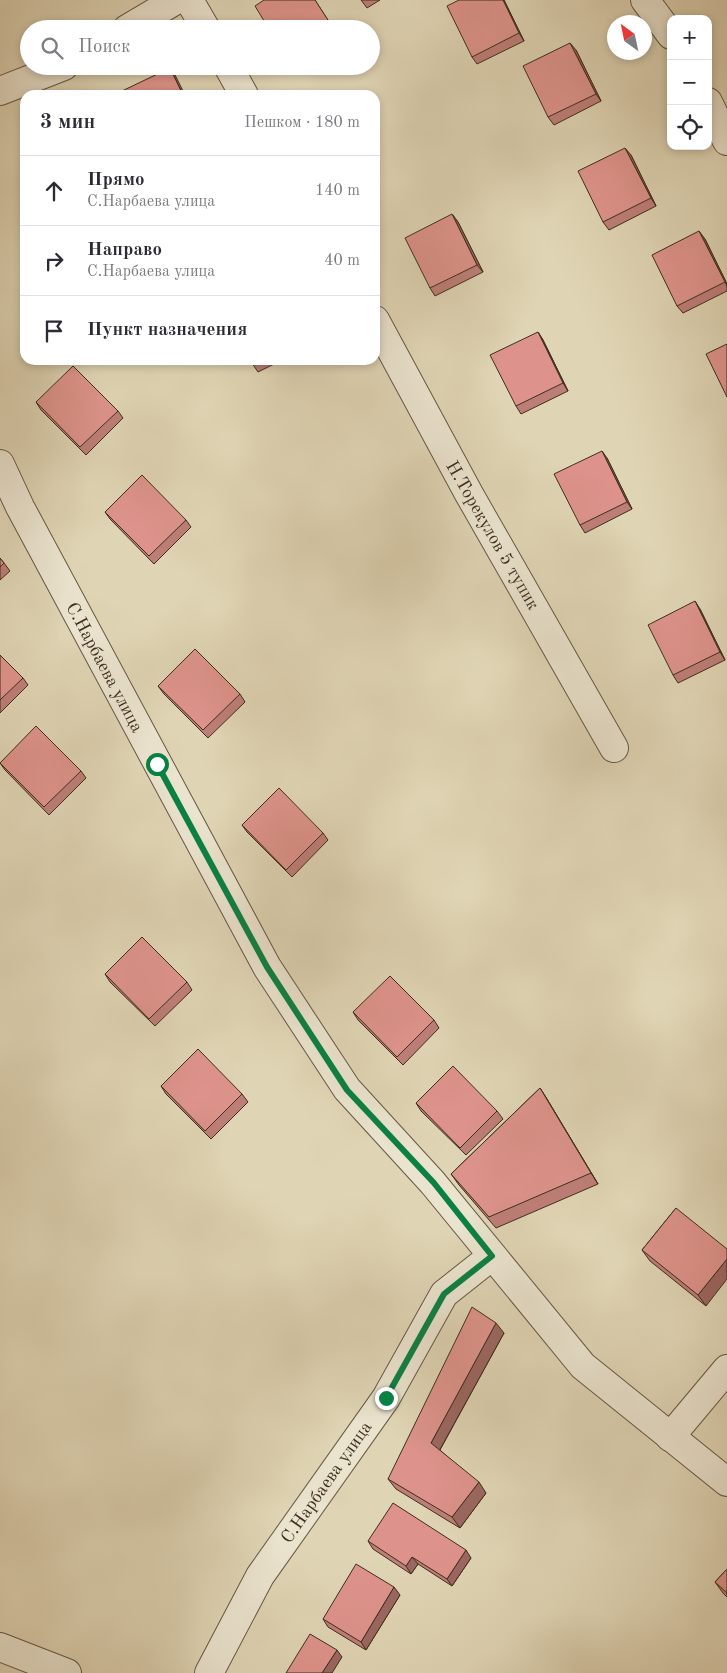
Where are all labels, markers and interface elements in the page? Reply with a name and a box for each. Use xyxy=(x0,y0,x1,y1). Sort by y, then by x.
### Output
north arrow xyxy=(607,15,652,60)
map controls xyxy=(667,15,712,150)
button: + xyxy=(667,15,712,60)
search box xyxy=(20,20,380,75)
icon: search xyxy=(38,34,66,62)
text: Поиск xyxy=(78,38,130,57)
button: − xyxy=(667,60,712,105)
button: locate xyxy=(667,105,712,150)
text: 3 мин xyxy=(40,112,95,133)
text: Пешком · 180 m xyxy=(244,115,360,131)
text: Прямо xyxy=(87,171,145,190)
icon: ahead xyxy=(40,177,68,205)
text: 140 m xyxy=(315,183,360,199)
text: С.Нарбаева улица xyxy=(87,194,215,210)
text: Направо xyxy=(87,241,162,260)
icon: right xyxy=(40,247,68,275)
text: 40 m xyxy=(324,253,360,269)
text: С.Нарбаева улица xyxy=(87,264,215,280)
icon: arrive xyxy=(40,317,68,345)
text: Пункт назначения xyxy=(87,321,247,340)
street label: Н.Торекулов 5 тупик xyxy=(442,458,542,613)
street label: С.Нарбаева улица xyxy=(62,600,146,735)
route start xyxy=(146,753,169,776)
route end xyxy=(375,1387,398,1410)
street label: С.Нарбаева улица xyxy=(278,1418,376,1547)

